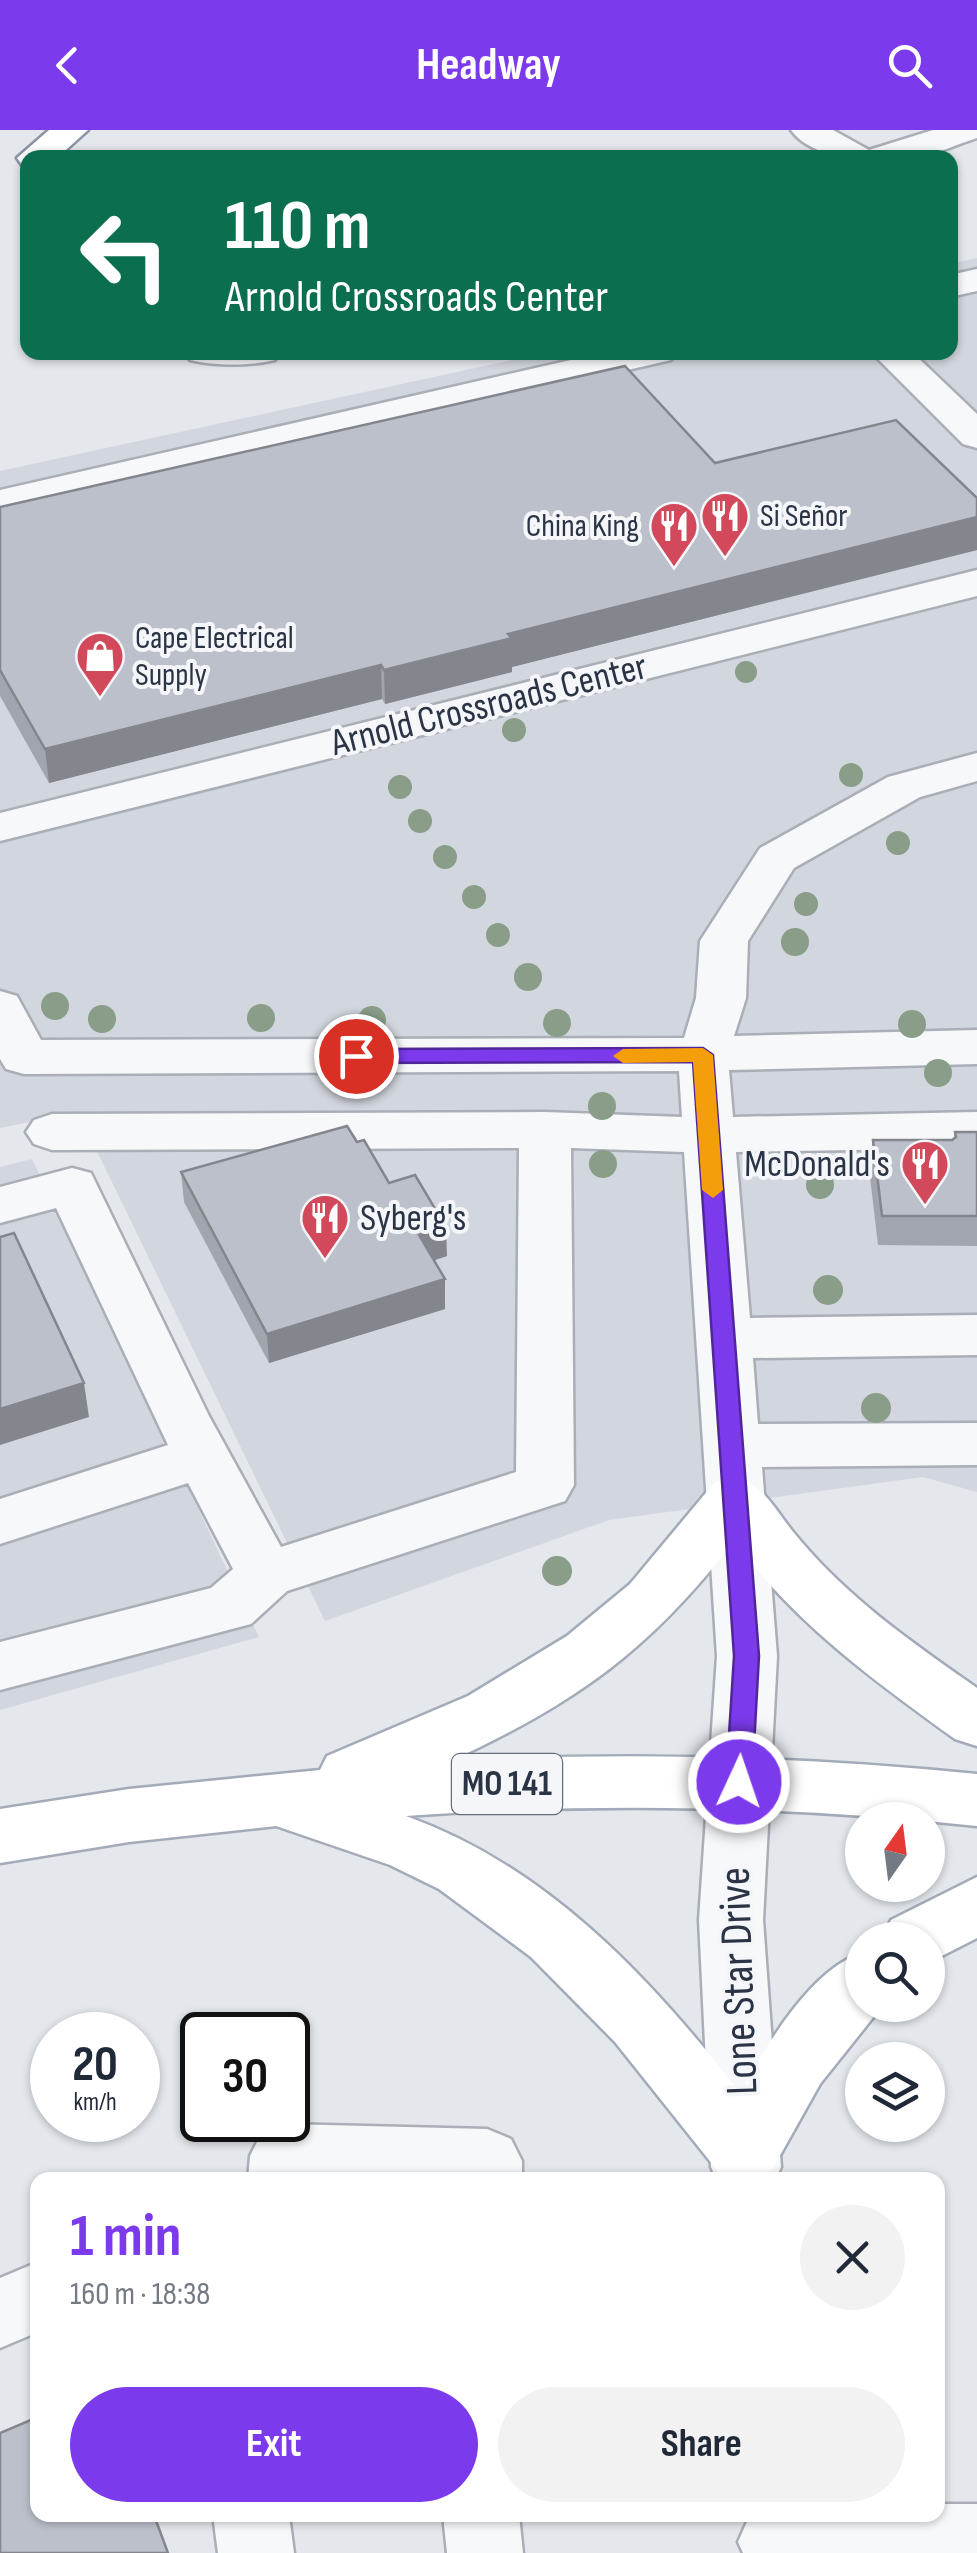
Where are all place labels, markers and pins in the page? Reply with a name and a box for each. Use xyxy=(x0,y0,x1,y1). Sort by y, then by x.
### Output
restaurant icon: Si Señor xyxy=(699,490,751,558)
place label: Si Señor xyxy=(760,497,847,536)
restaurant icon: China King xyxy=(648,500,700,568)
place label: China King xyxy=(526,507,639,546)
place label: Cape Electrical Supply xyxy=(135,619,294,695)
shop icon: Cape Electrical Supply xyxy=(74,630,126,698)
pin xyxy=(314,1014,399,1099)
restaurant icon: McDonald's xyxy=(899,1138,951,1206)
place label: McDonald's xyxy=(744,1142,890,1187)
restaurant icon: Syberg's xyxy=(299,1192,351,1260)
place label: Syberg's xyxy=(360,1196,467,1241)

